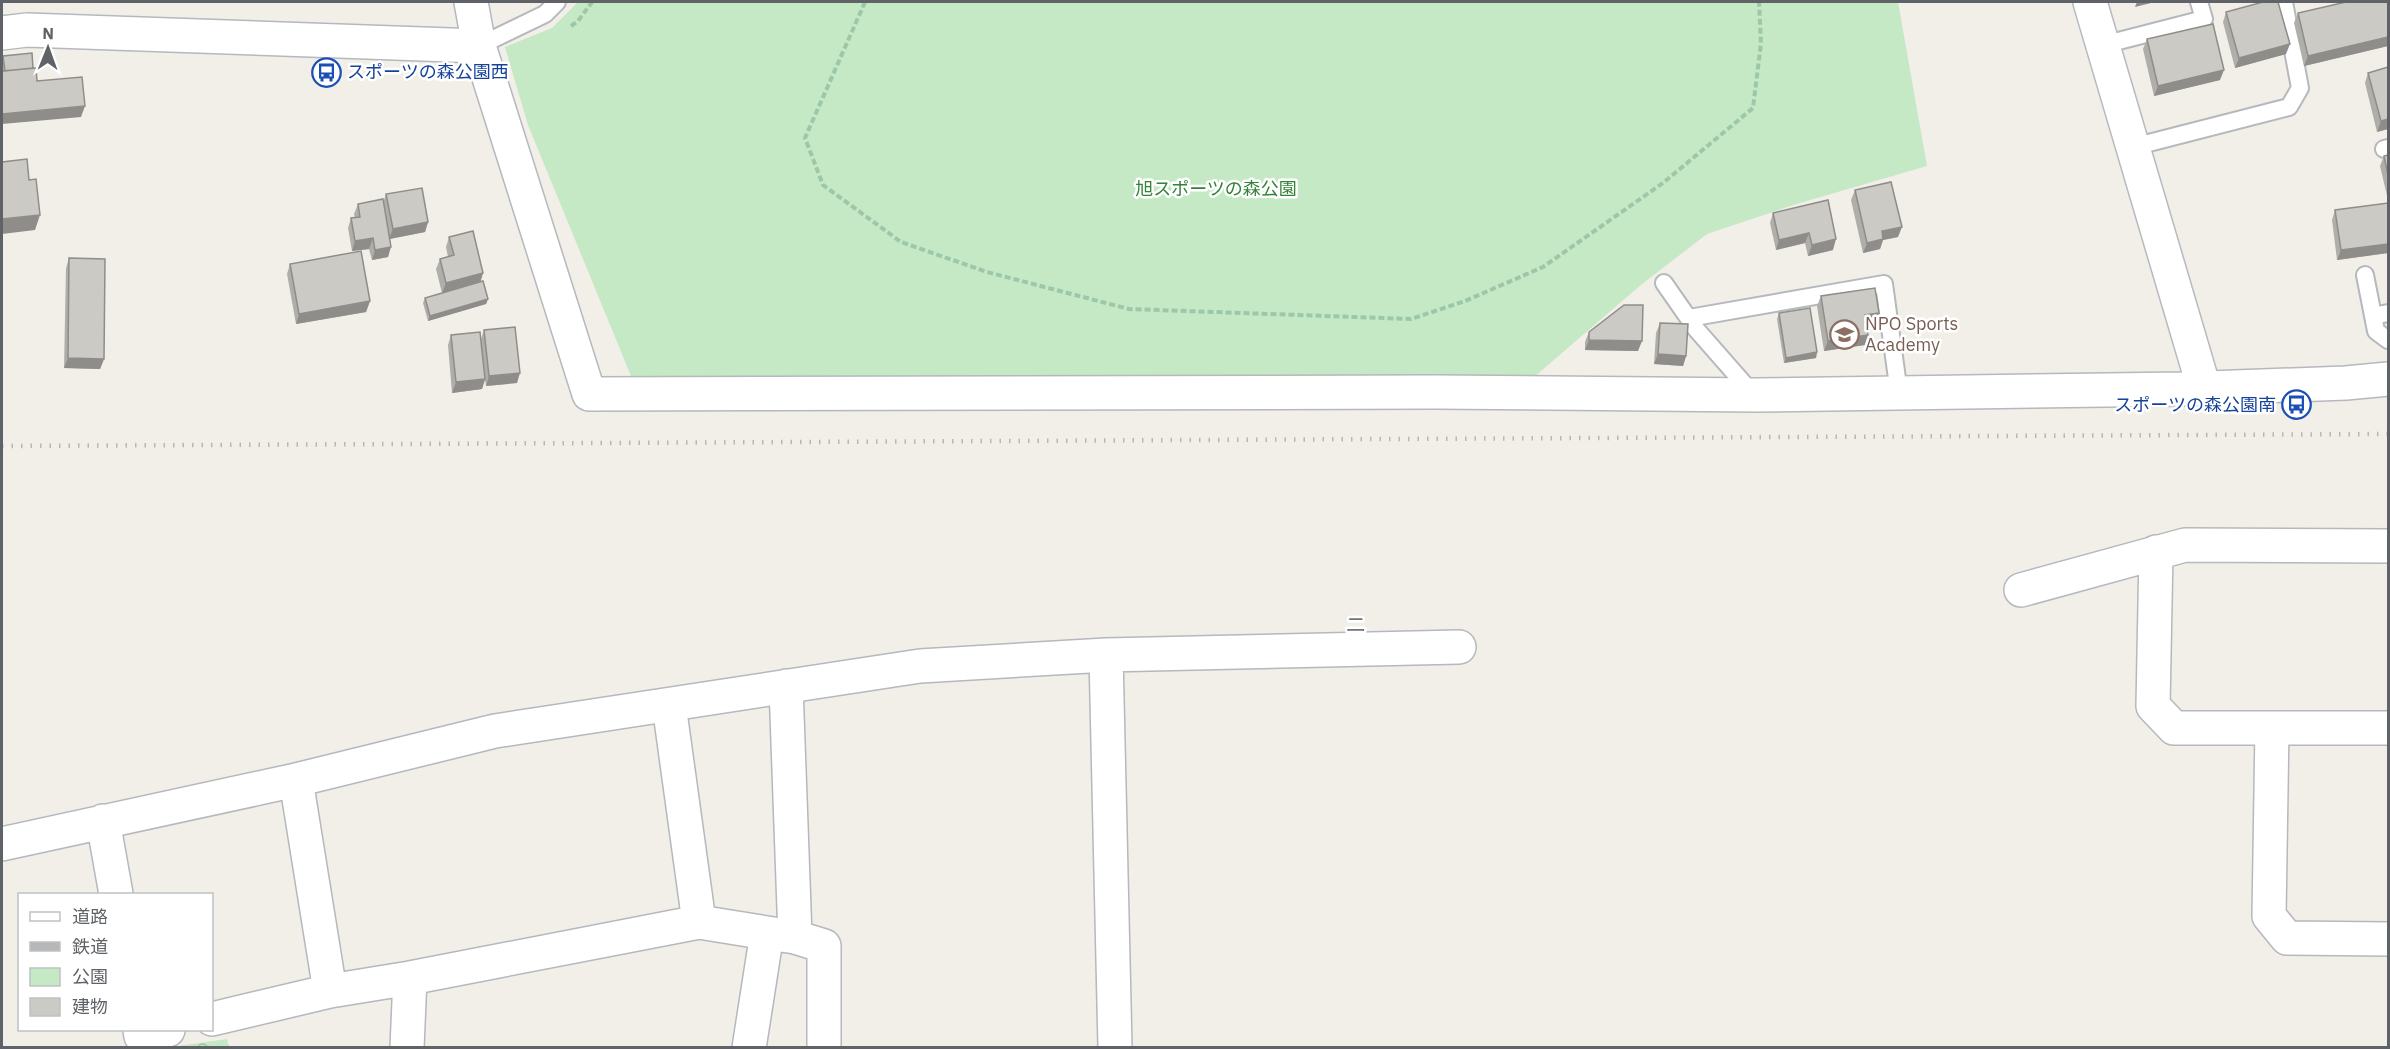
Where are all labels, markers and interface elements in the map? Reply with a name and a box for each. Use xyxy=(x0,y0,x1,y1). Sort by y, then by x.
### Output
north arrow xyxy=(18,18,78,78)
text: N xyxy=(42,23,54,43)
bus stop icon: スポーツの森公園西 xyxy=(310,56,342,88)
place label: スポーツの森公園西 xyxy=(347,60,509,83)
park label: 旭スポーツの森公園 xyxy=(1135,177,1297,200)
place label: NPO Sports Academy xyxy=(1865,312,1958,356)
school or university icon: NPO Sports Academy xyxy=(1828,318,1860,350)
bus stop icon: スポーツの森公園南 xyxy=(2281,389,2313,421)
place label: スポーツの森公園南 xyxy=(2114,393,2276,416)
district label: ニ xyxy=(1346,610,1367,638)
legend xyxy=(18,893,213,1031)
text: 道路 xyxy=(72,905,108,928)
text: 鉄道 xyxy=(72,935,108,958)
text: 公園 xyxy=(72,965,108,988)
text: 建物 xyxy=(72,995,108,1018)

